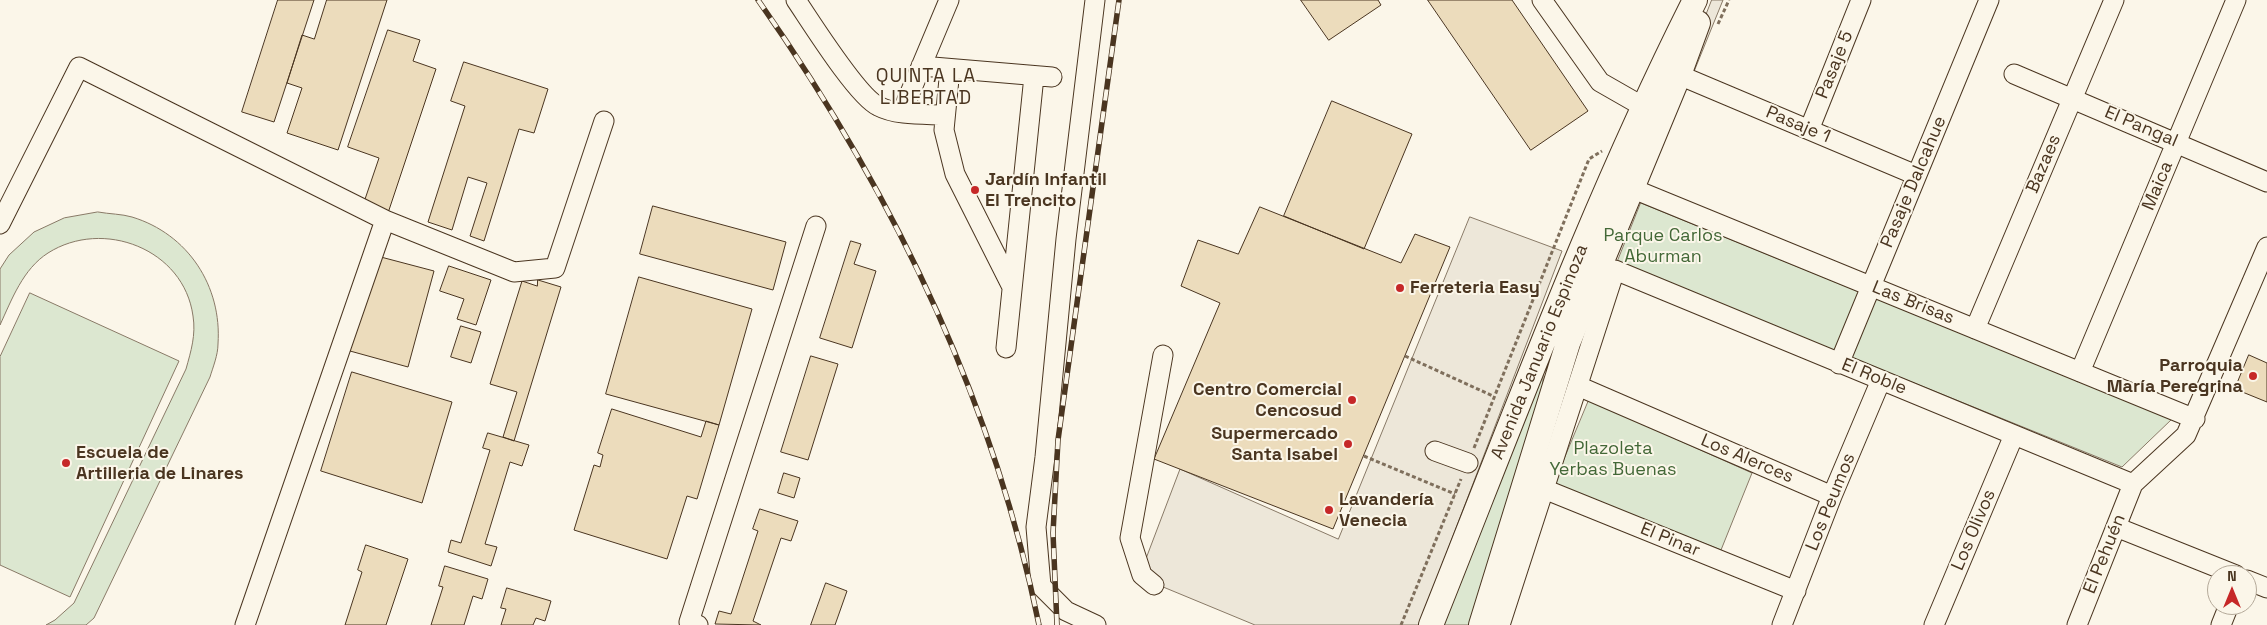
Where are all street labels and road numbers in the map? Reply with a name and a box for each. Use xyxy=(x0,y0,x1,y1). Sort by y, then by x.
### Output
street label: Pasaje 5 xyxy=(1812,28,1858,102)
street label: Pasaje 1 xyxy=(1763,102,1833,148)
street label: El Pangal xyxy=(2101,102,2181,152)
street label: Pasaje Dalcahue xyxy=(1877,113,1951,251)
street label: Bazaes xyxy=(2022,131,2066,197)
street label: Maica xyxy=(2138,158,2178,214)
street label: Avenida Januario Espinoza xyxy=(1487,241,1593,463)
street label: Las Brisas xyxy=(1869,277,1957,329)
street label: El Roble xyxy=(1838,354,1910,400)
street label: Los Alerces xyxy=(1697,430,1797,488)
street label: Los Peumos xyxy=(1802,450,1860,554)
street label: Los Olivos xyxy=(1947,486,2001,574)
street label: El Pehuén xyxy=(2079,511,2131,597)
street label: El Pinar xyxy=(1637,518,1703,562)

